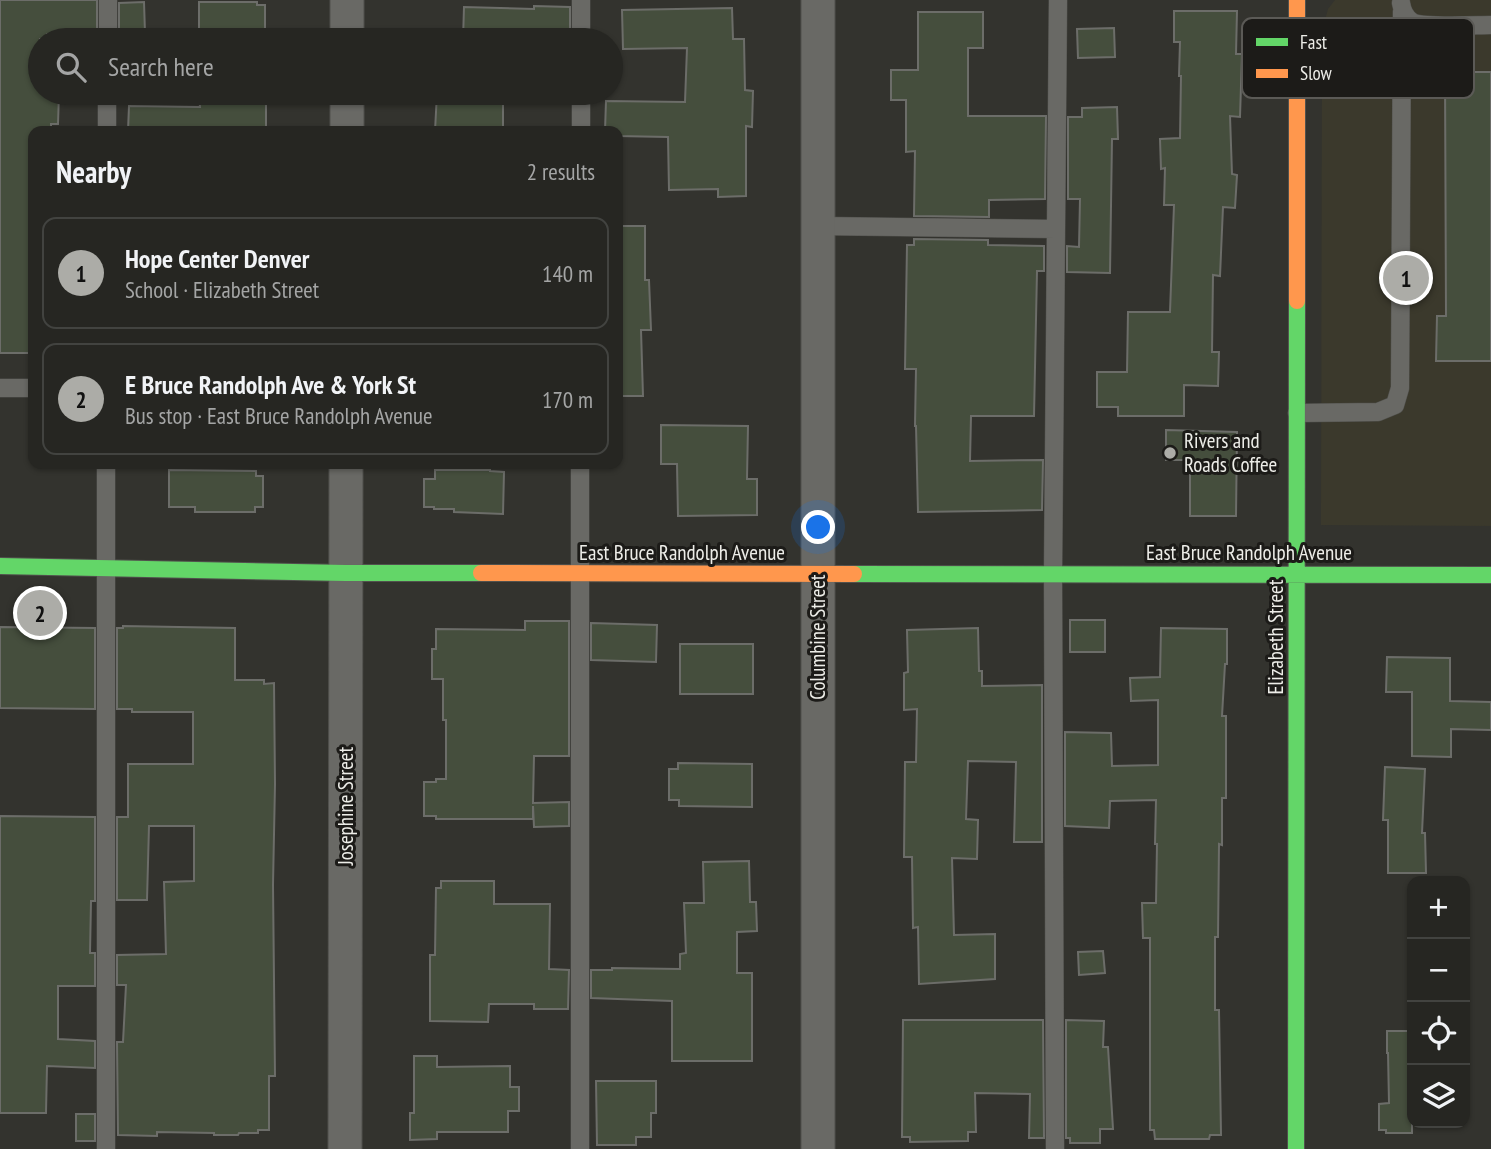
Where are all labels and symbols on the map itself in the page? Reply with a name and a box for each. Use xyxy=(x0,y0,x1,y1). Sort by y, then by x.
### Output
legend xyxy=(1242,18,1474,98)
text: Fast xyxy=(1300,30,1328,54)
text: Slow xyxy=(1300,61,1333,85)
pin: 1 xyxy=(1383,252,1429,304)
place label: Rivers and Roads Coffee xyxy=(1184,427,1277,478)
marker: Rivers and Roads Coffee xyxy=(1162,445,1178,461)
your location xyxy=(801,510,835,544)
street label: East Bruce Randolph Avenue xyxy=(579,539,785,566)
street label: East Bruce Randolph Avenue xyxy=(1146,539,1352,566)
street label: Columbine Street xyxy=(804,574,831,700)
street label: Elizabeth Street xyxy=(1262,579,1289,695)
pin: 2 xyxy=(17,587,63,639)
street label: Josephine Street xyxy=(332,746,359,866)

